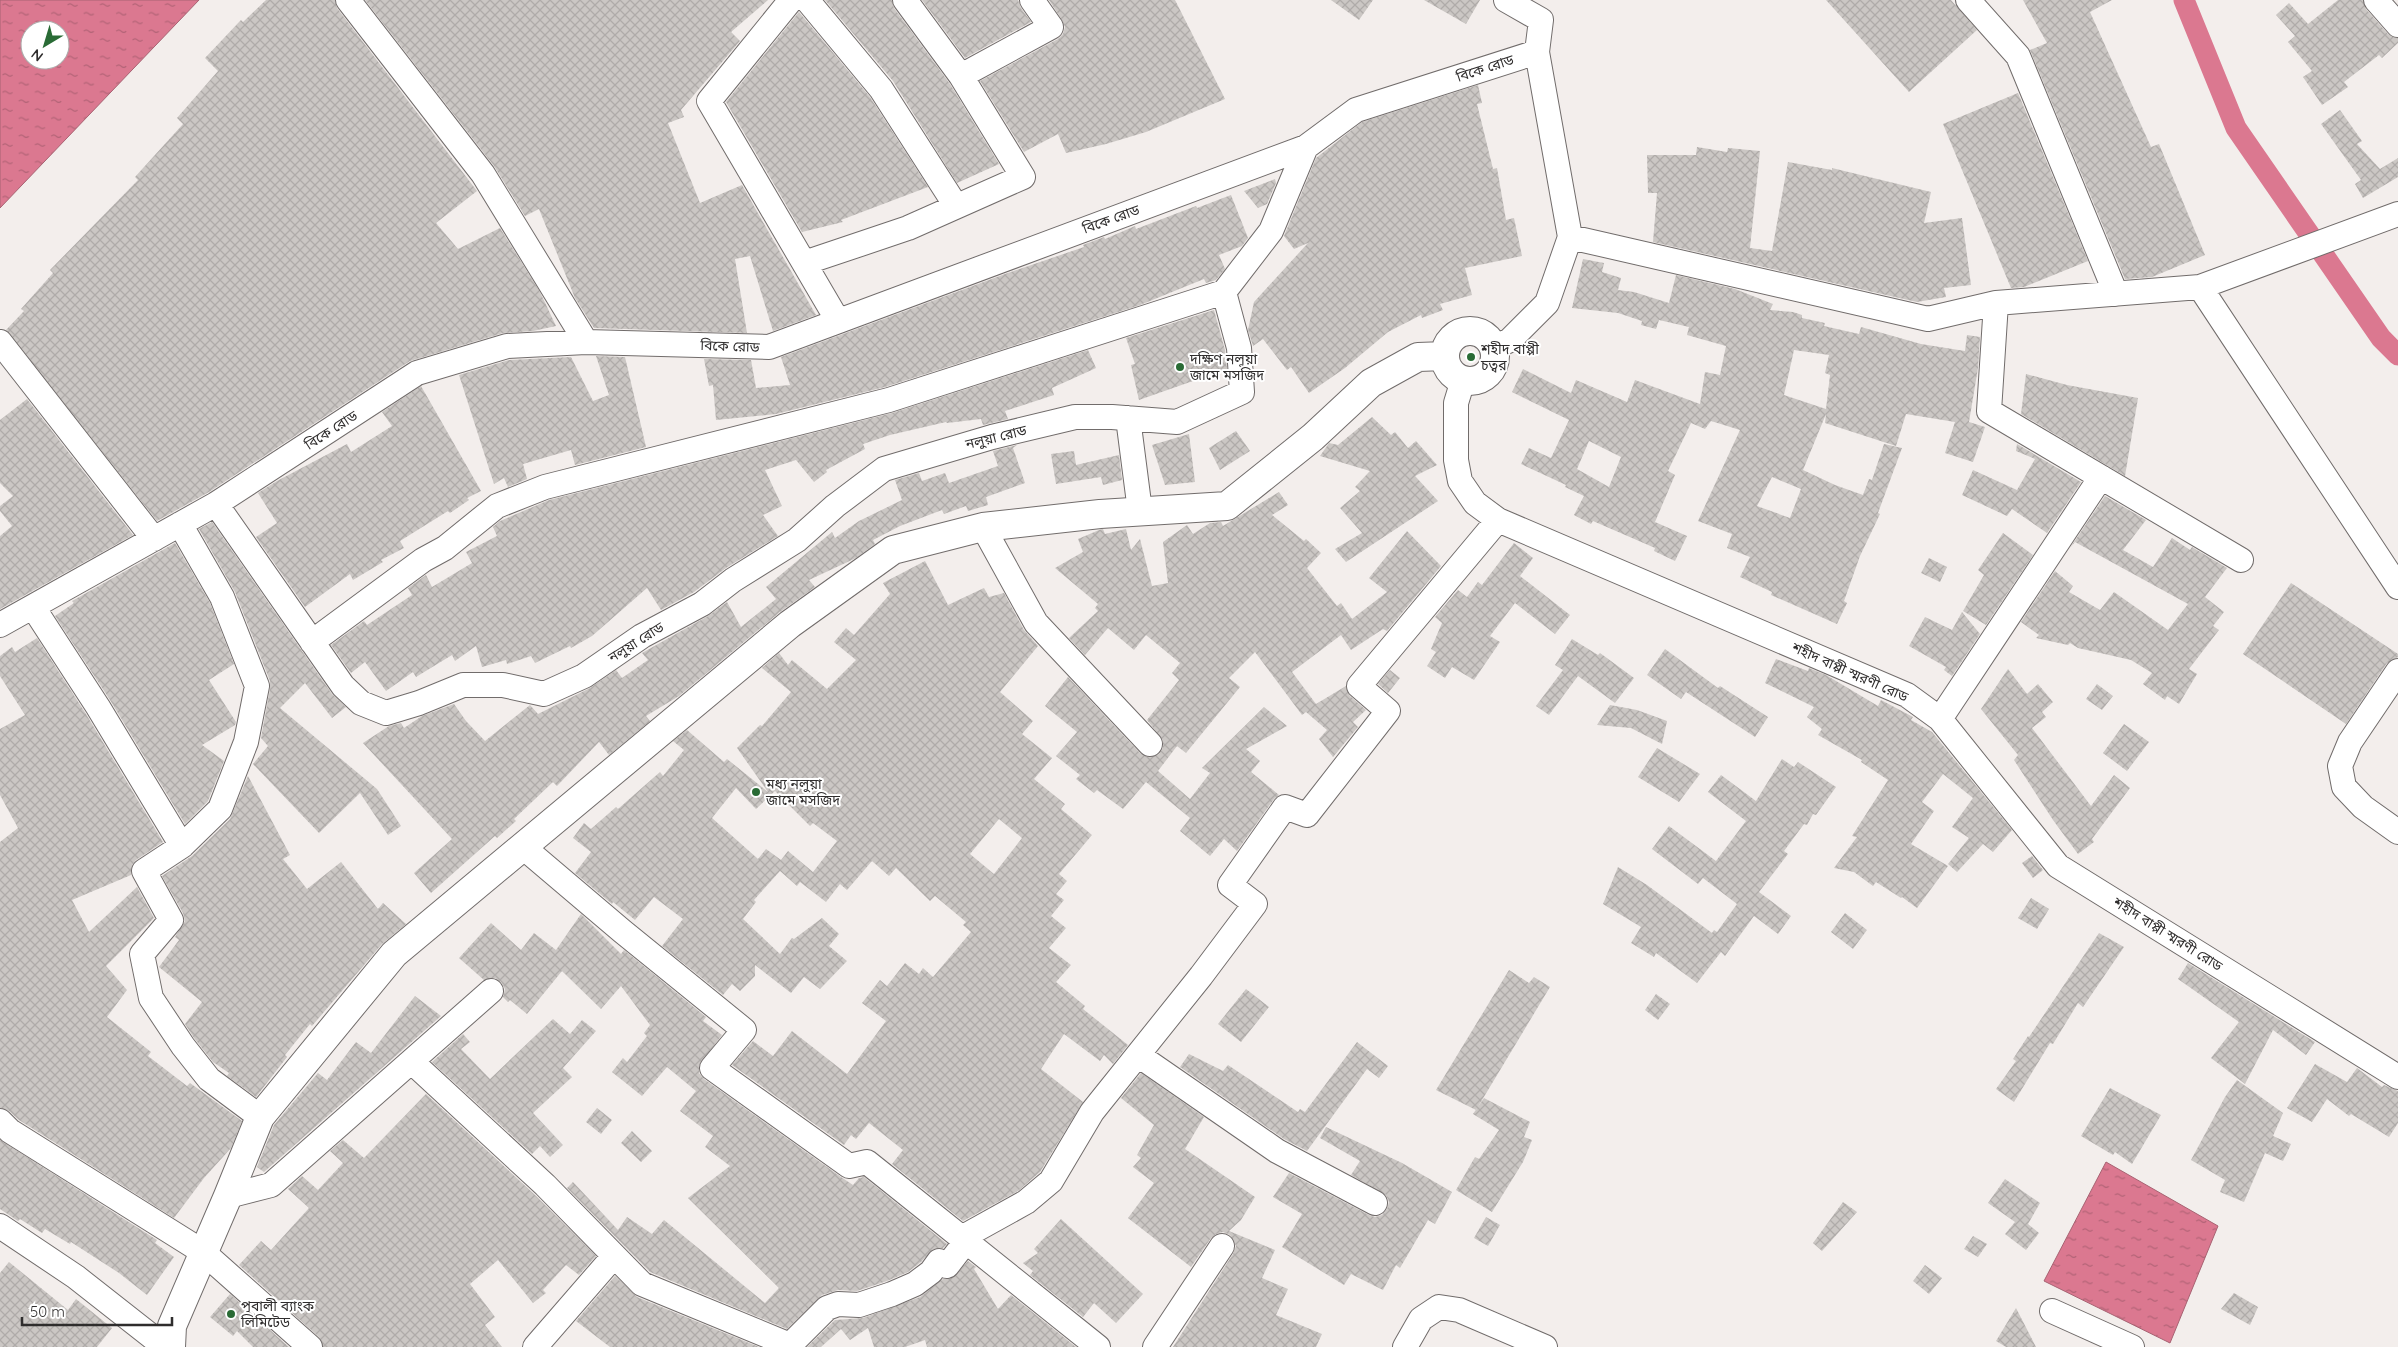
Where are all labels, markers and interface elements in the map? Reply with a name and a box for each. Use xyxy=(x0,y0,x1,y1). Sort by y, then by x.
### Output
north arrow xyxy=(20,20,70,70)
text: N xyxy=(27,45,47,66)
street label: বিকে রোড xyxy=(1453,50,1517,86)
street label: বিকে রোড xyxy=(1079,200,1143,238)
street label: বিকে রোড xyxy=(699,336,761,356)
place label: শহীদ বাপ্পী চত্বর xyxy=(1480,340,1539,374)
place label: দক্ষিণ নলুয়া জামে মসজিদ xyxy=(1189,350,1264,384)
marker: শহীদ বাপ্পী চত্বর xyxy=(1465,351,1477,363)
marker: দক্ষিণ নলুয়া জামে মসজিদ xyxy=(1174,361,1186,373)
street label: বিকে রোড xyxy=(300,406,362,454)
street label: নলুয়া রোড xyxy=(963,421,1029,453)
street label: নলুয়া রোড xyxy=(604,617,668,667)
street label: শহীদ বাপ্পী স্মরণী রোড xyxy=(1788,638,1912,706)
place label: মধ্য নলুয়া জামে মসজিদ xyxy=(765,775,840,809)
marker: মধ্য নলুয়া জামে মসজিদ xyxy=(750,786,762,798)
street label: শহীদ বাপ্পী স্মরণী রোড xyxy=(2109,893,2227,975)
scale bar xyxy=(22,1294,172,1326)
place label: পূবালী ব্যাংক লিমিটেড xyxy=(240,1297,315,1331)
text: 50 m xyxy=(30,1302,65,1321)
marker: পূবালী ব্যাংক লিমিটেড xyxy=(225,1308,237,1320)

